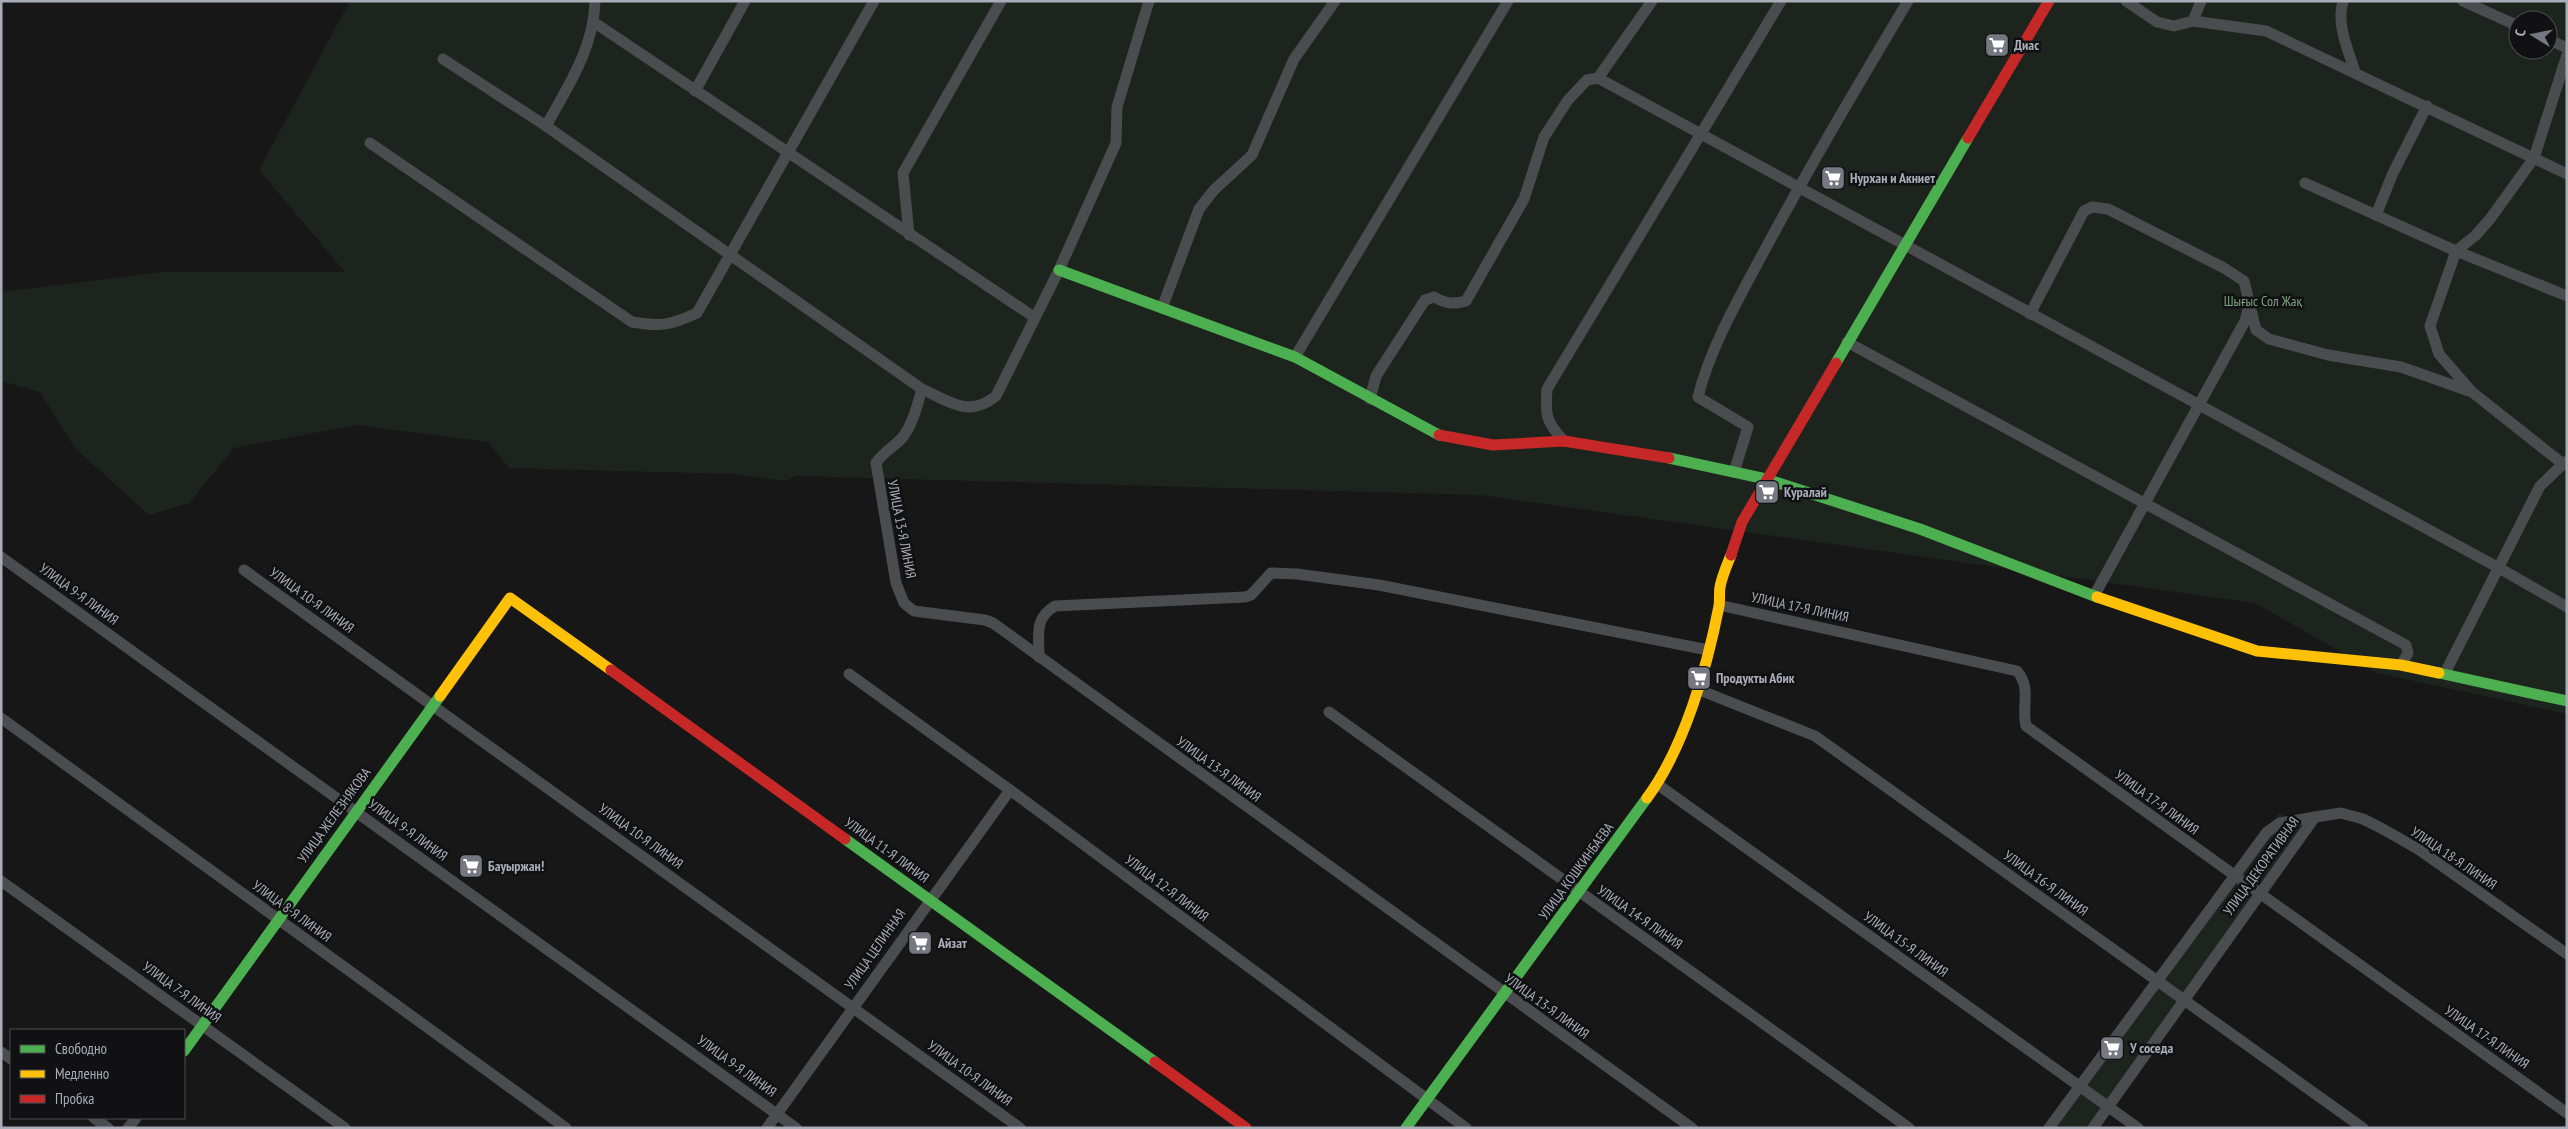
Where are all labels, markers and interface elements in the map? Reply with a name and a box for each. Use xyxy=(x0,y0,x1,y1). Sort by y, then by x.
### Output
north arrow xyxy=(2508,10,2558,60)
text: С xyxy=(2511,27,2530,37)
supermarket icon: Диас xyxy=(1984,32,2010,58)
place label: Диас xyxy=(2014,36,2039,54)
supermarket icon: Нурхан и Акниет xyxy=(1820,165,1846,191)
place label: Нурхан и Акниет xyxy=(1850,169,1935,187)
park label: Шығыс Сол Жақ xyxy=(2224,292,2302,310)
street label: УЛИЦА 13-Я ЛИНИЯ xyxy=(884,478,920,580)
supermarket icon: Куралай xyxy=(1754,479,1780,505)
place label: Куралай xyxy=(1784,483,1827,501)
street label: УЛИЦА 9-Я ЛИНИЯ xyxy=(36,559,122,629)
street label: УЛИЦА 10-Я ЛИНИЯ xyxy=(266,563,358,637)
street label: УЛИЦА 17-Я ЛИНИЯ xyxy=(1750,588,1850,626)
supermarket icon: Продукты Абик xyxy=(1686,665,1712,691)
place label: Продукты Абик xyxy=(1716,669,1795,687)
street label: УЛИЦА 13-Я ЛИНИЯ xyxy=(1173,732,1265,806)
street label: УЛИЦА ЖЕЛЕЗНЯКОВА xyxy=(293,764,375,866)
street label: УЛИЦА 17-Я ЛИНИЯ xyxy=(2112,766,2202,838)
street label: УЛИЦА 9-Я ЛИНИЯ xyxy=(365,795,451,865)
street label: УЛИЦА 10-Я ЛИНИЯ xyxy=(595,799,687,873)
street label: УЛИЦА 11-Я ЛИНИЯ xyxy=(841,813,933,887)
street label: УЛИЦА ДЕКОРАТИВНАЯ xyxy=(2219,813,2303,919)
street label: УЛИЦА КОШКИНБАЕВА xyxy=(1535,819,1618,923)
street label: УЛИЦА 18-Я ЛИНИЯ xyxy=(2408,823,2500,893)
street label: УЛИЦА 16-Я ЛИНИЯ xyxy=(2000,846,2092,920)
street label: УЛИЦА 12-Я ЛИНИЯ xyxy=(1122,851,1212,925)
supermarket icon: Бауыржан! xyxy=(458,853,484,879)
place label: Бауыржан! xyxy=(488,857,545,875)
street label: УЛИЦА 8-Я ЛИНИЯ xyxy=(249,876,335,946)
street label: УЛИЦА 14-Я ЛИНИЯ xyxy=(1594,881,1686,953)
street label: УЛИЦА ЦЕЛИННАЯ xyxy=(841,905,909,993)
street label: УЛИЦА 15-Я ЛИНИЯ xyxy=(1860,907,1952,981)
supermarket icon: Айзат xyxy=(907,930,933,956)
place label: Айзат xyxy=(937,934,967,952)
street label: УЛИЦА 7-Я ЛИНИЯ xyxy=(139,957,225,1027)
street label: УЛИЦА 13-Я ЛИНИЯ xyxy=(1501,969,1593,1043)
street label: УЛИЦА 17-Я ЛИНИЯ xyxy=(2441,1001,2533,1073)
legend xyxy=(10,1029,185,1119)
street label: УЛИЦА 9-Я ЛИНИЯ xyxy=(694,1031,780,1101)
supermarket icon: У соседа xyxy=(2099,1035,2125,1061)
street label: УЛИЦА 10-Я ЛИНИЯ xyxy=(924,1036,1016,1110)
text: Свободно xyxy=(55,1039,107,1058)
place label: У соседа xyxy=(2129,1039,2173,1057)
text: Медленно xyxy=(55,1064,109,1083)
text: Пробка xyxy=(55,1089,94,1108)

